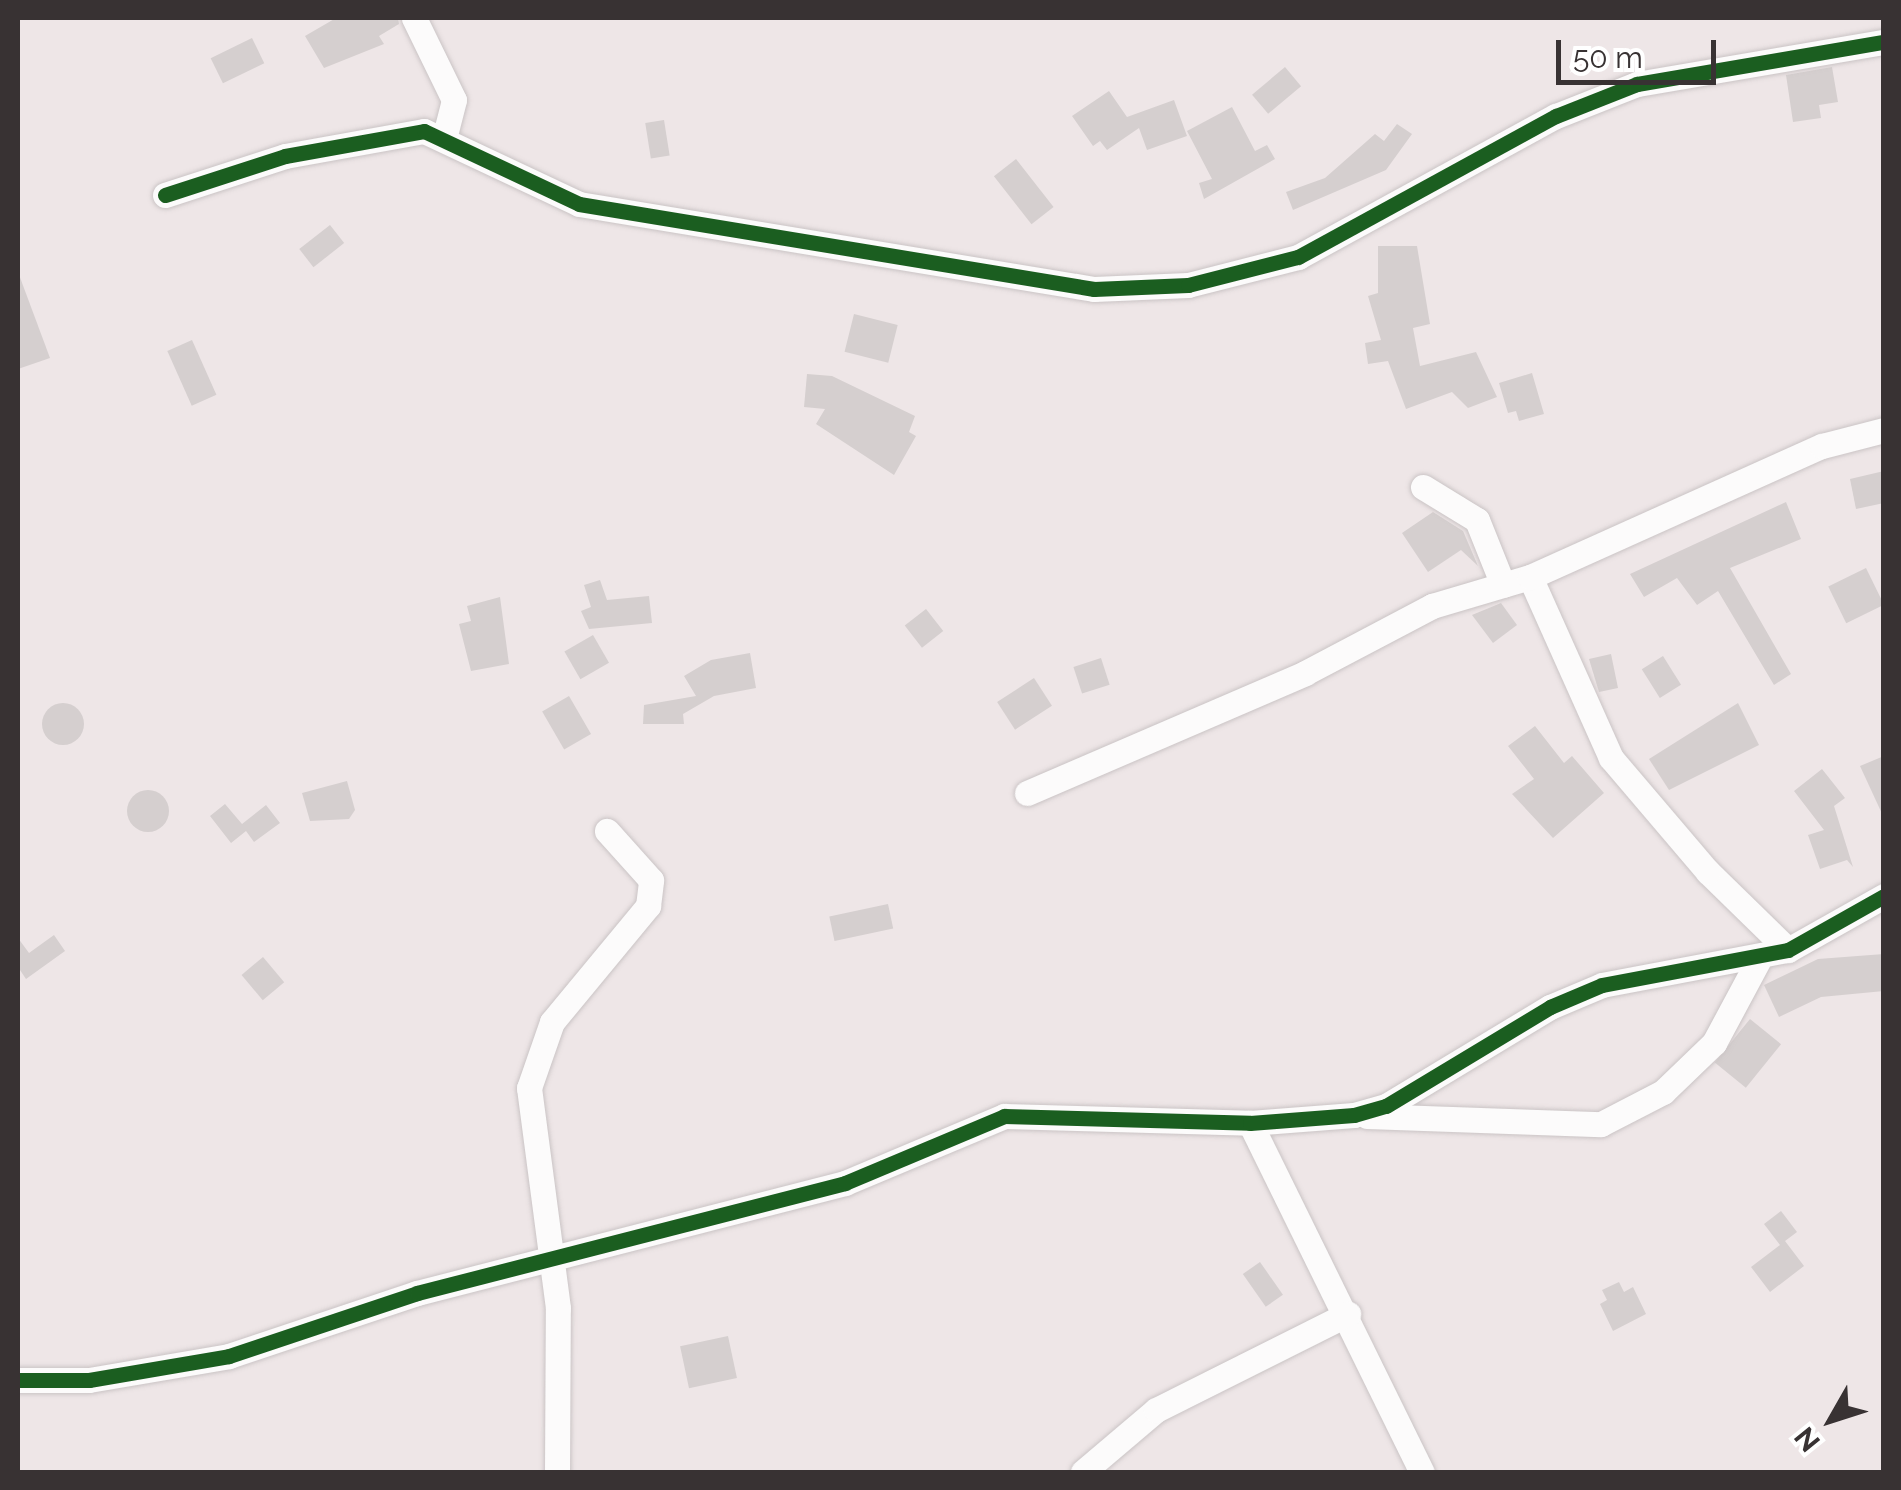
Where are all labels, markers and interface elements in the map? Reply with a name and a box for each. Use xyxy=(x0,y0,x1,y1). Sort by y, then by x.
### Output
scale bar xyxy=(1561,20,1721,82)
text: 50 m xyxy=(1573,40,1643,75)
north arrow xyxy=(1781,1370,1881,1470)
text: N xyxy=(1788,1421,1827,1458)

